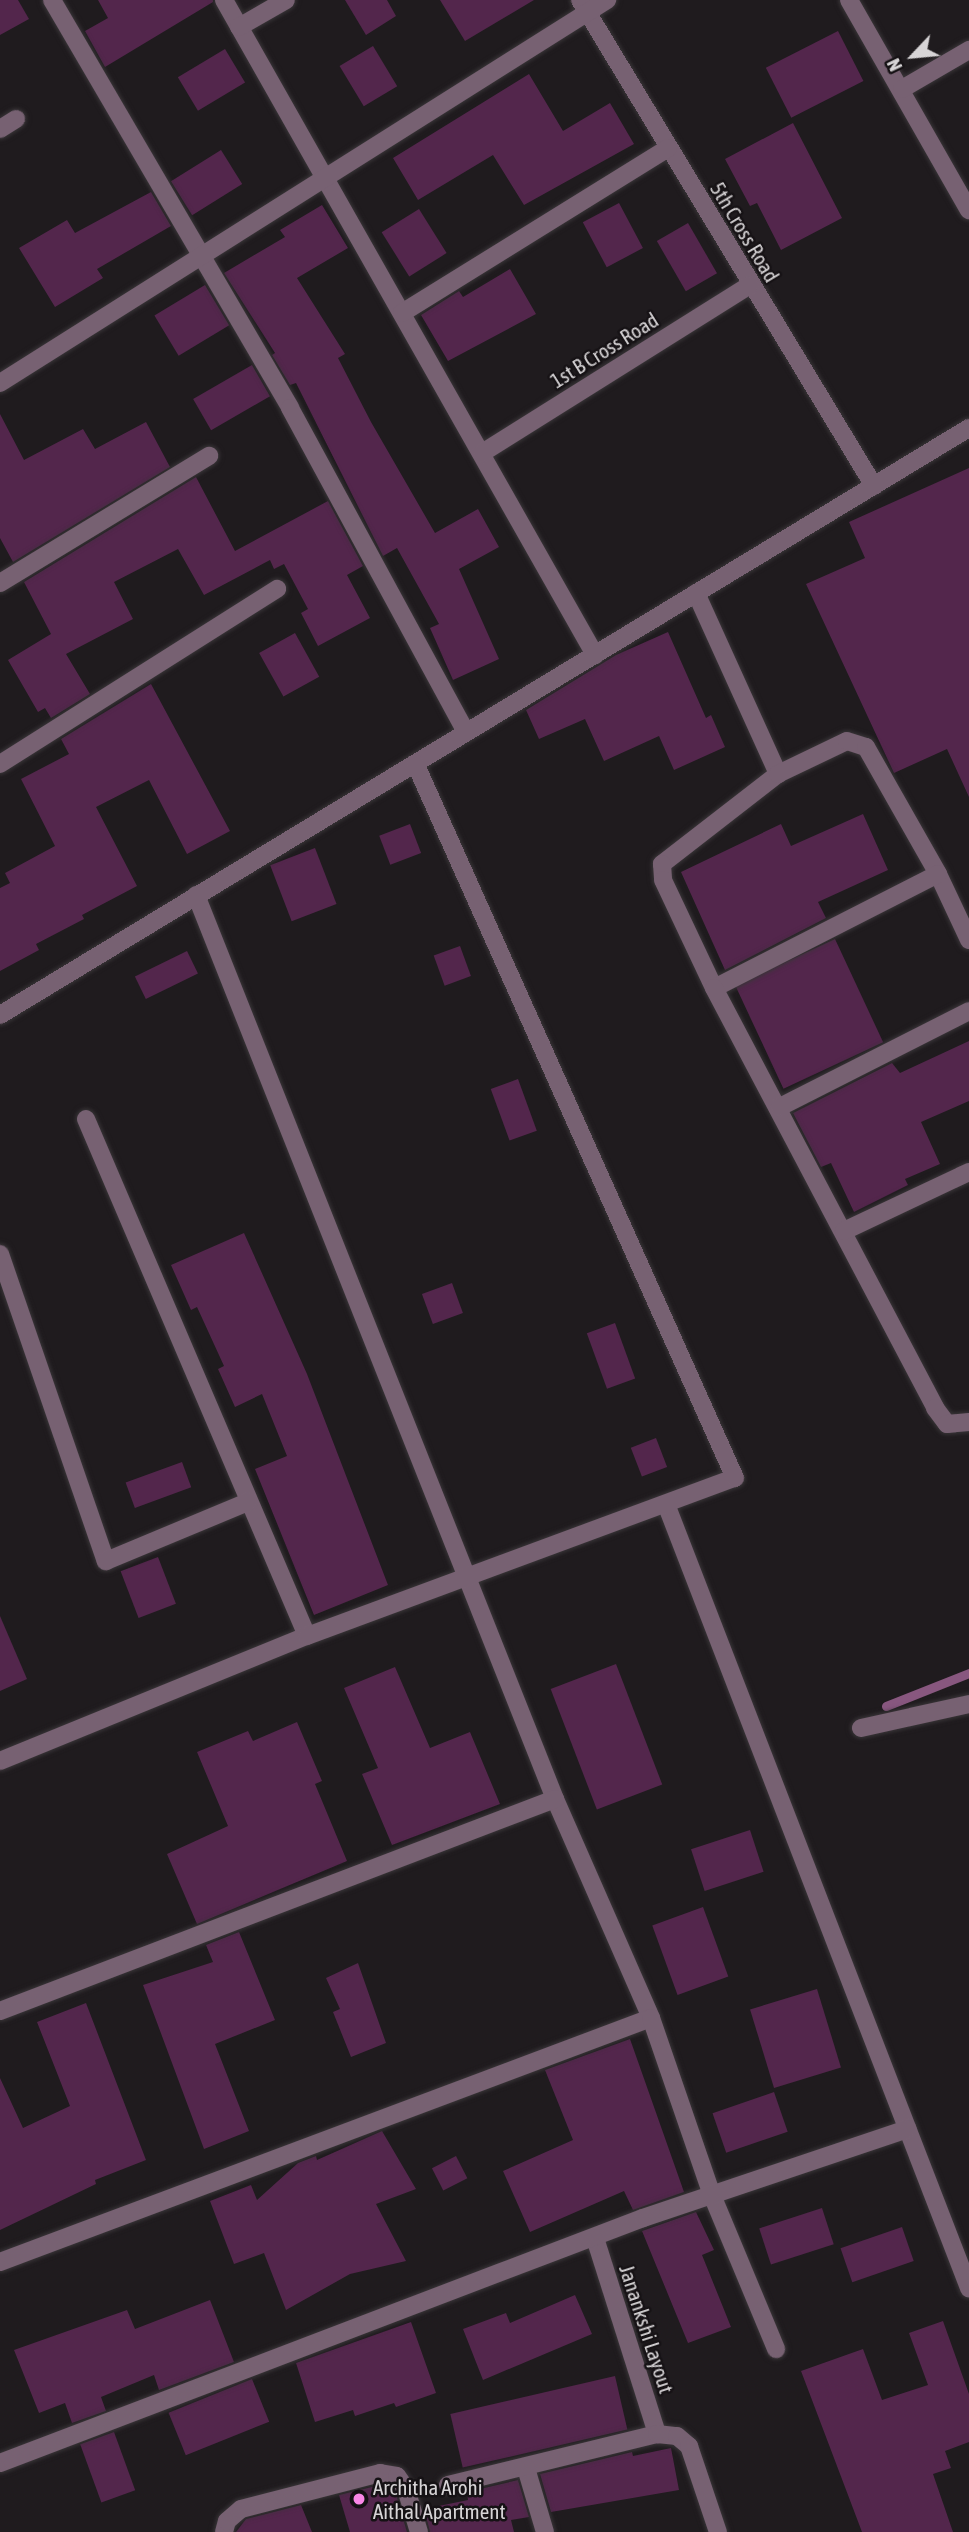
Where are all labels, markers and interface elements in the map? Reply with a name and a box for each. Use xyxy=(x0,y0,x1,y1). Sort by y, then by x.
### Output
north arrow xyxy=(878,21,948,91)
text: N xyxy=(882,55,906,75)
street label: 5th Cross Road xyxy=(705,177,785,287)
street label: 1st B Cross Road xyxy=(545,307,663,393)
street label: Janankshi Layout xyxy=(614,2262,680,2396)
place label: Architha Arohi Aithal Apartment xyxy=(373,2474,505,2524)
marker: Architha Arohi Aithal Apartment xyxy=(351,2491,367,2507)

